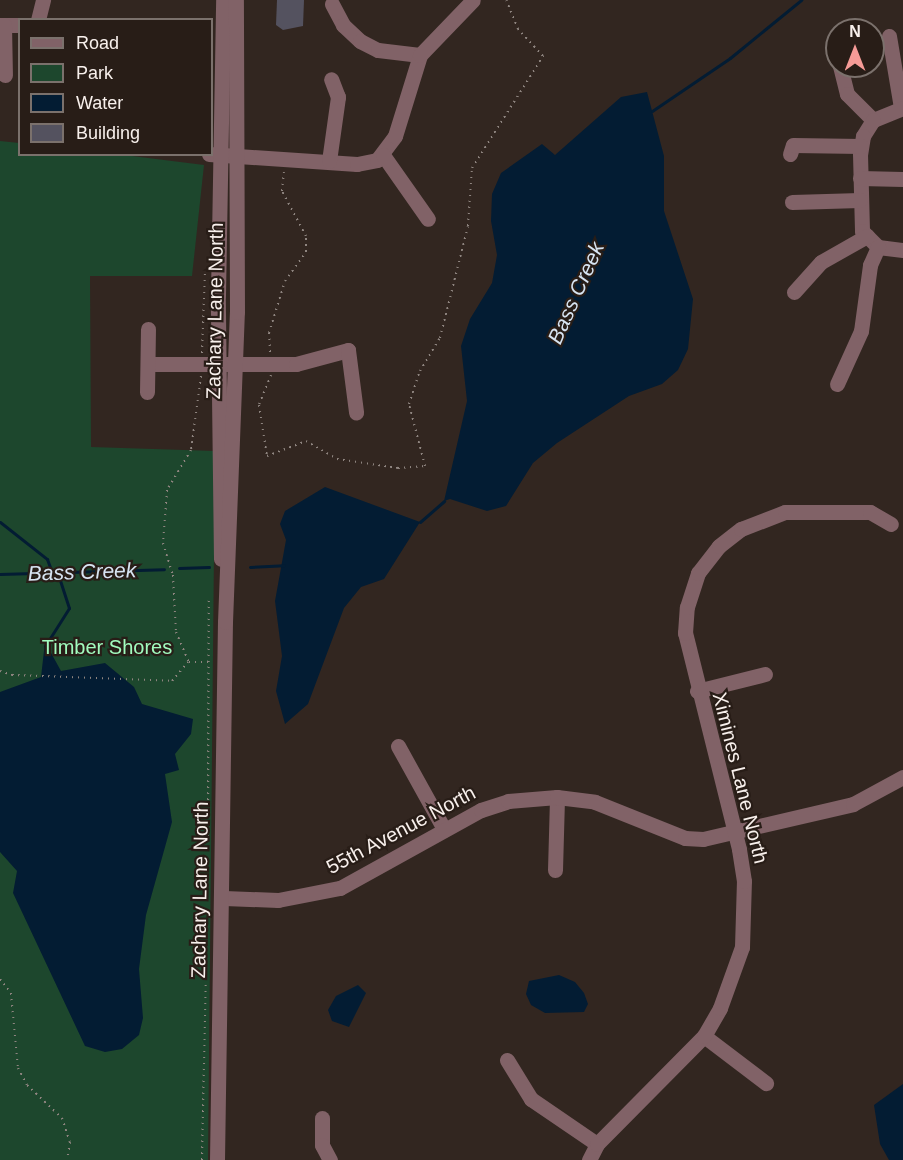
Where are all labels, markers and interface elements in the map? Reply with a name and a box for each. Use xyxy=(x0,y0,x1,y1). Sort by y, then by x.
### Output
legend xyxy=(18,18,213,156)
north arrow xyxy=(825,18,885,78)
text: N xyxy=(849,23,861,40)
text: Road xyxy=(76,33,119,53)
text: Park xyxy=(76,63,113,83)
text: Water xyxy=(76,93,123,113)
text: Building xyxy=(76,123,140,143)
street label: Zachary Lane North xyxy=(201,222,229,400)
water label: Bass Creek xyxy=(542,238,610,348)
water label: Bass Creek xyxy=(27,558,137,586)
park label: Timber Shores xyxy=(42,635,172,659)
street label: Ximines Lane North xyxy=(707,690,773,866)
street label: 55th Avenue North xyxy=(322,780,480,880)
street label: Zachary Lane North xyxy=(186,801,214,979)

